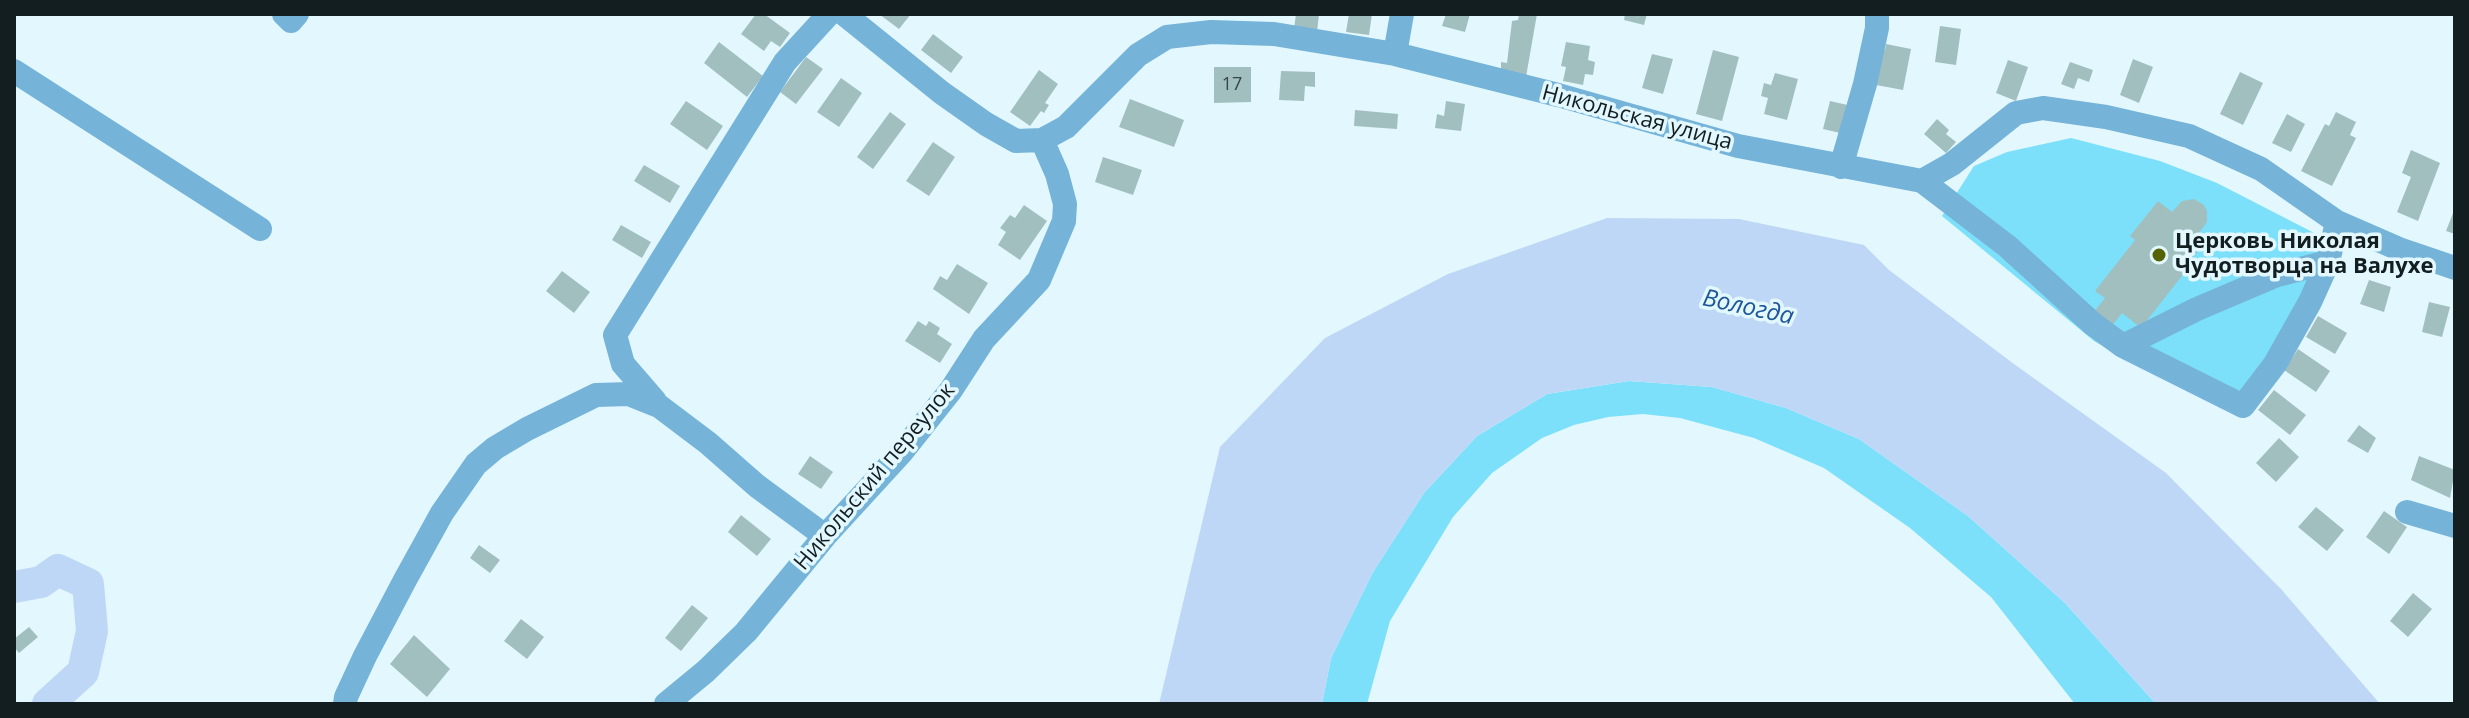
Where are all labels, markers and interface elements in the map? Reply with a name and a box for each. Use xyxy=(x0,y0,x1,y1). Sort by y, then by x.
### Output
house number: 17 xyxy=(1222,74,1242,96)
street label: Никольская улица xyxy=(1539,80,1735,156)
place label: Церковь Николая Чудотворца на Валухе xyxy=(2175,229,2434,280)
marker: Церковь Николая Чудотворца на Валухе xyxy=(2150,246,2168,264)
water label: Вологда xyxy=(1700,284,1796,332)
street label: Никольский переулок xyxy=(789,378,961,576)

